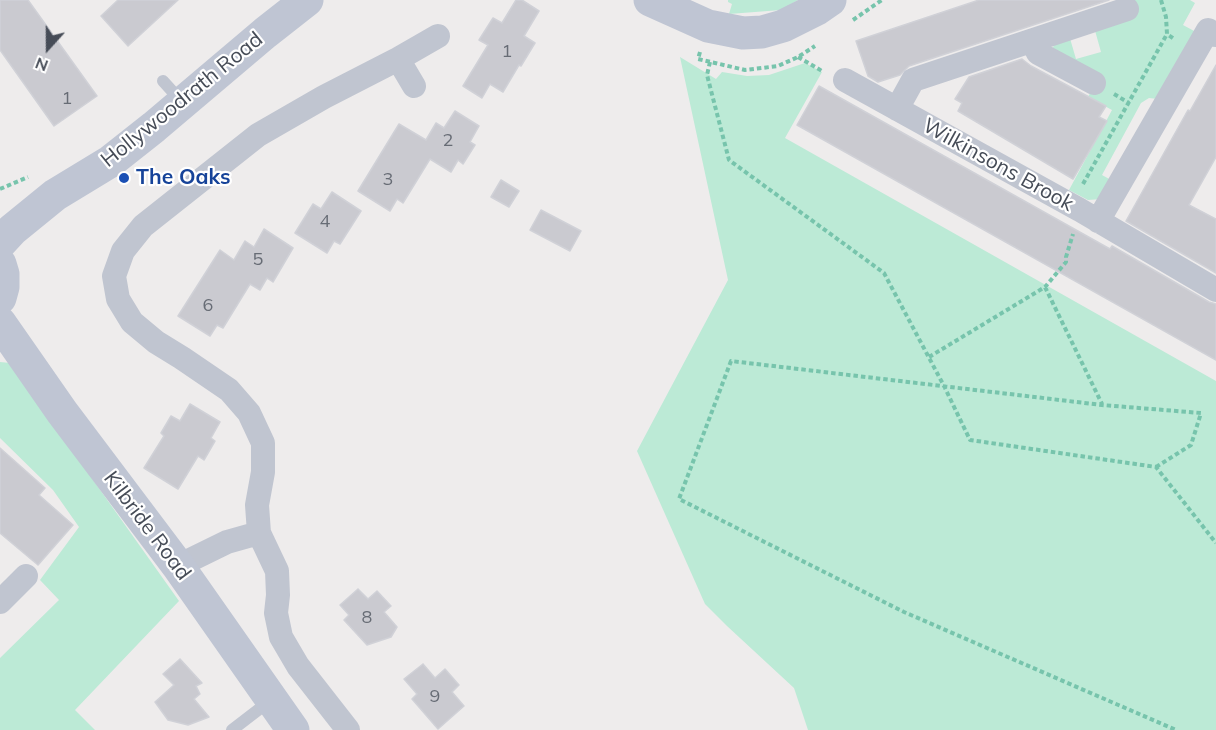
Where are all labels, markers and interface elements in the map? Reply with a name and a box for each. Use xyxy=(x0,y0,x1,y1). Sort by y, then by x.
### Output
north arrow xyxy=(18,18,78,78)
street label: Hollywoodrath Road xyxy=(96,27,268,173)
house number: 1 xyxy=(502,41,512,63)
text: N xyxy=(32,53,51,76)
house number: 1 xyxy=(62,88,72,110)
street label: Wilkinsons Brook xyxy=(918,113,1078,217)
house number: 2 xyxy=(443,130,453,152)
place label: The Oaks xyxy=(136,165,230,191)
house number: 3 xyxy=(383,169,393,191)
marker: The Oaks xyxy=(117,171,131,185)
house number: 4 xyxy=(320,211,330,233)
house number: 5 xyxy=(253,249,263,271)
house number: 6 xyxy=(203,295,213,317)
street label: Kilbride Road xyxy=(98,467,196,585)
house number: 8 xyxy=(362,607,372,629)
house number: 9 xyxy=(430,686,440,708)

